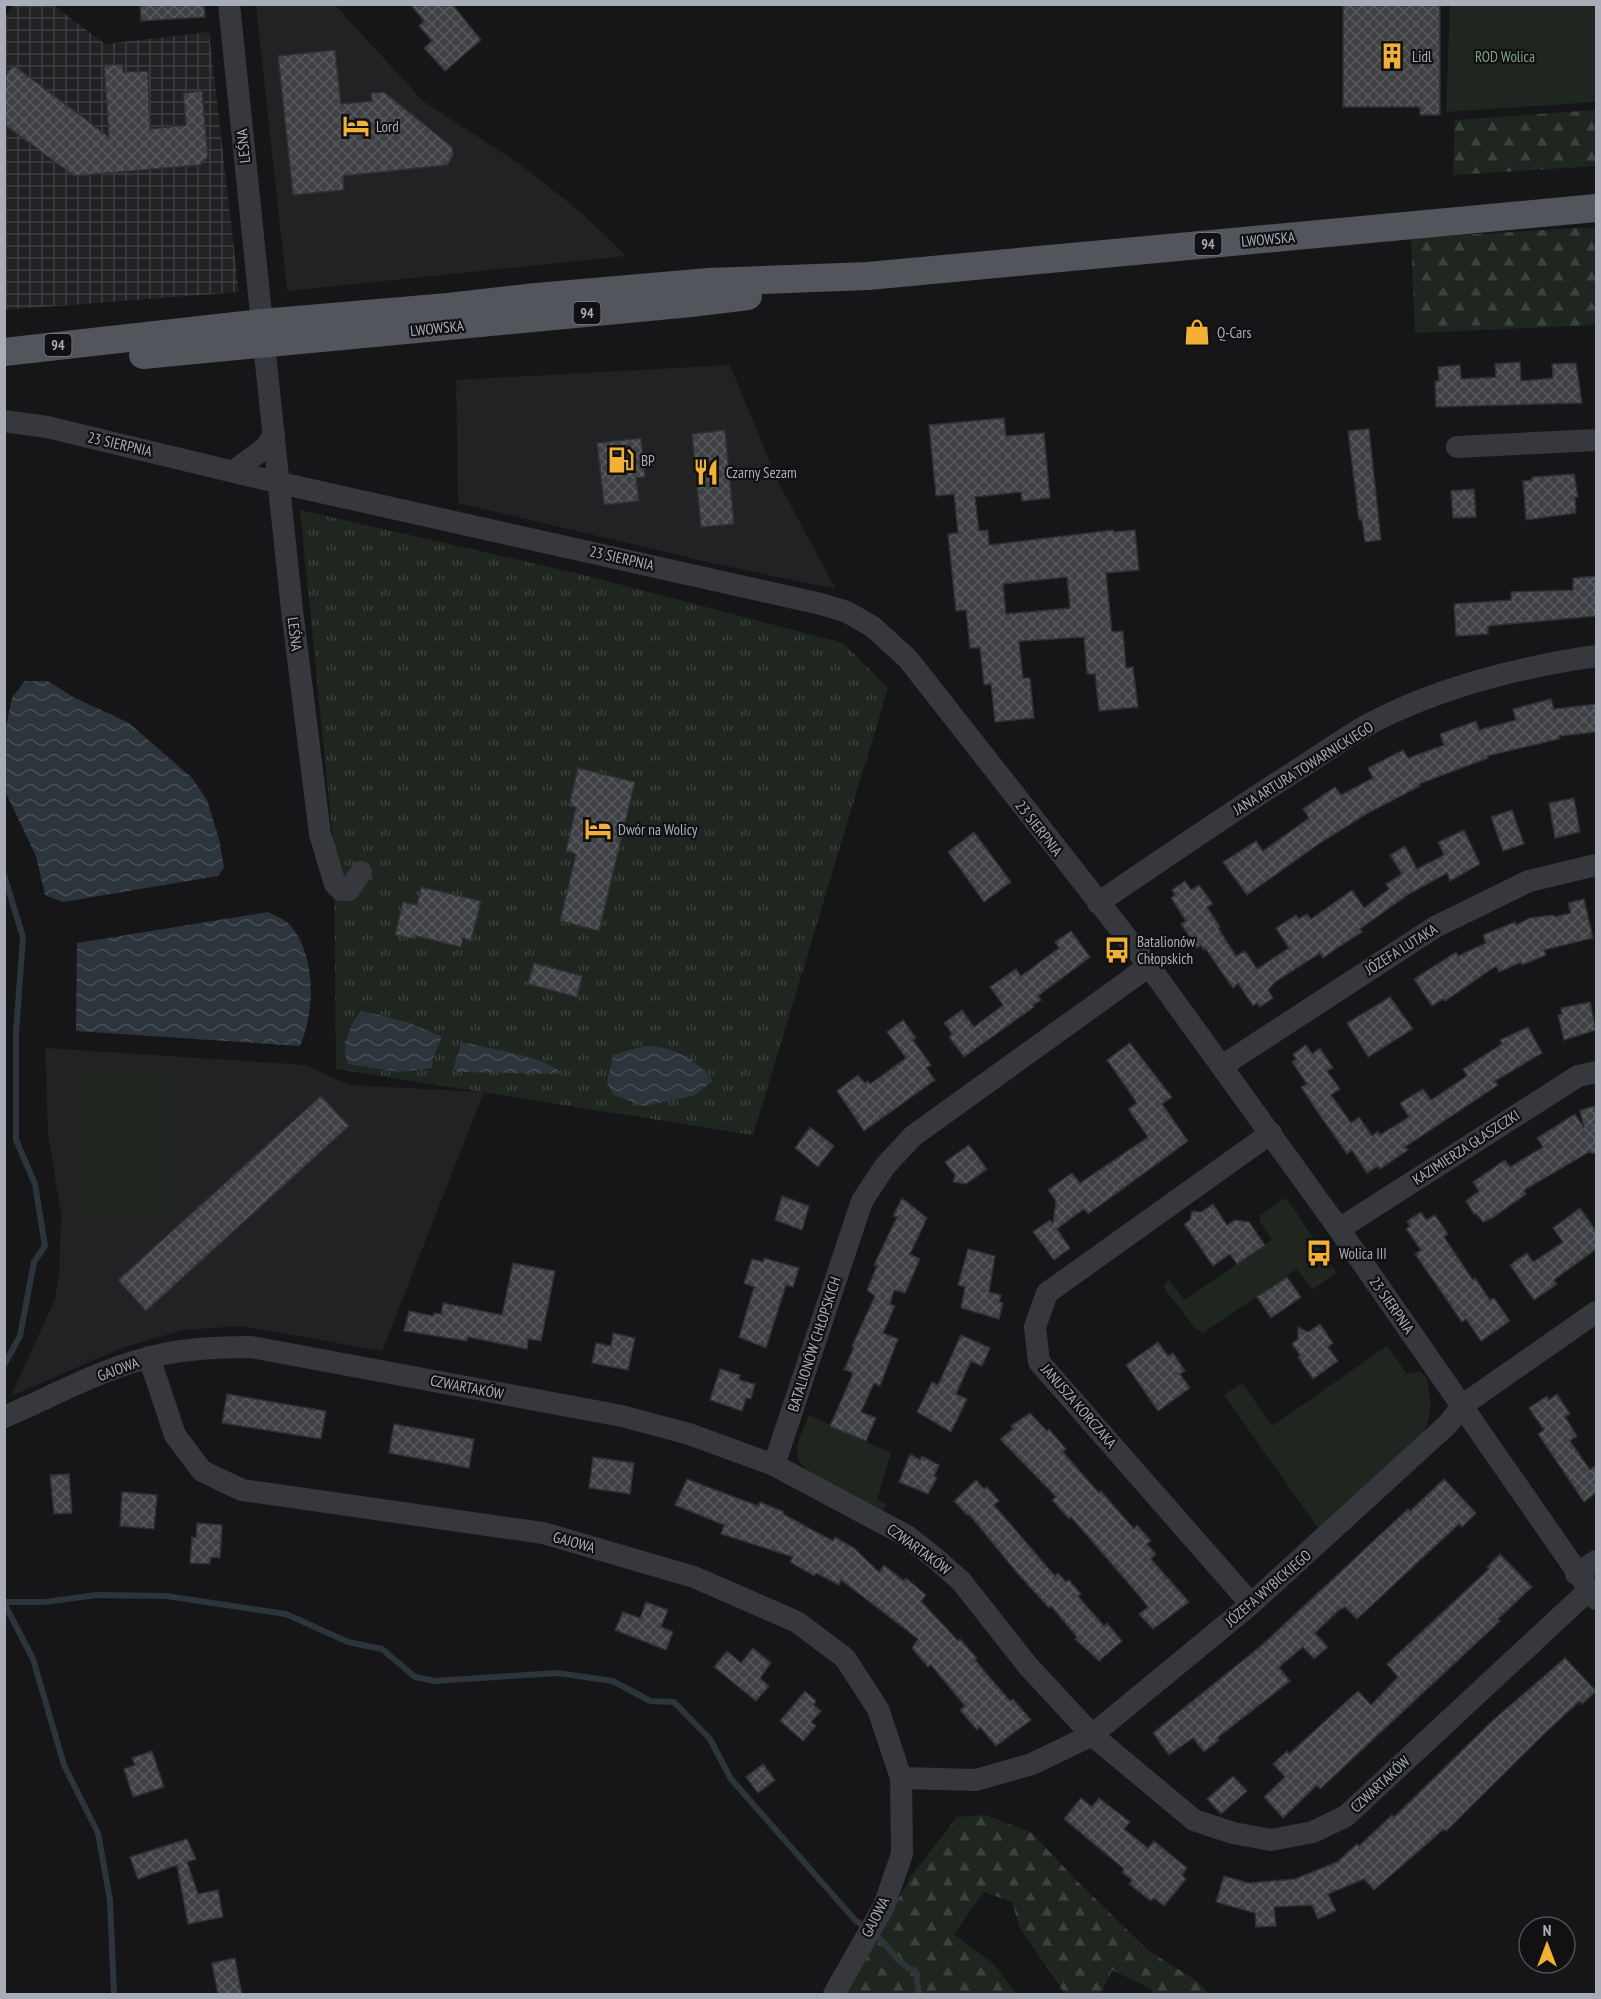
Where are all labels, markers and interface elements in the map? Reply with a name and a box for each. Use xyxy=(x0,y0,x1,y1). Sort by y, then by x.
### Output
building icon: Lidl xyxy=(1377,41,1407,71)
place label: Lidl xyxy=(1412,47,1432,66)
park label: ROD Wolica xyxy=(1475,47,1535,66)
hotel icon: Lord xyxy=(341,111,371,141)
place label: Lord xyxy=(376,117,399,136)
street label: LEŚNA xyxy=(232,127,254,164)
street label: LWOWSKA xyxy=(1240,227,1296,251)
road number: 94 xyxy=(1194,233,1222,255)
road number: 94 xyxy=(574,302,600,324)
street label: LWOWSKA xyxy=(409,316,466,340)
shop icon: Q-Cars xyxy=(1182,317,1212,347)
place label: Q-Cars xyxy=(1217,323,1251,342)
road number: 94 xyxy=(44,334,72,356)
street label: 23 SIERPNIA xyxy=(86,427,155,461)
fuel station icon: BP xyxy=(606,445,636,475)
place label: BP xyxy=(641,451,655,470)
restaurant icon: Czarny Sezam xyxy=(691,457,721,487)
place label: Czarny Sezam xyxy=(726,463,797,482)
street label: 23 SIERPNIA xyxy=(588,541,657,575)
street label: LEŚNA xyxy=(283,616,307,653)
street label: JANA ARTURA TOWARNICKIEGO xyxy=(1228,717,1377,820)
street label: 23 SIERPNIA xyxy=(1011,796,1067,860)
hotel icon: Dwór na Wolicy xyxy=(583,814,613,844)
place label: Dwór na Wolicy xyxy=(618,820,698,839)
street label: JÓZEFA LUTAKA xyxy=(1360,919,1441,979)
place label: Batalionów Chłopskich xyxy=(1137,932,1195,968)
bus stop icon: Batalionów Chłopskich xyxy=(1102,935,1132,965)
street label: KAZIMIERZA GŁASZCZKI xyxy=(1409,1105,1523,1189)
bus stop icon: Wolica III xyxy=(1304,1238,1334,1268)
place label: Wolica III xyxy=(1339,1244,1387,1263)
street label: 23 SIERPNIA xyxy=(1365,1273,1419,1338)
street label: BATALIONÓW CHŁOPSKICH xyxy=(783,1274,845,1414)
street label: GAJOWA xyxy=(95,1352,142,1385)
street label: JANUSZA KORCZAKA xyxy=(1037,1359,1121,1453)
street label: CZWARTAKÓW xyxy=(429,1371,505,1403)
street label: CZWARTAKÓW xyxy=(883,1519,955,1579)
street label: GAJOWA xyxy=(551,1527,598,1557)
street label: JÓZEFA WYBICKIEGO xyxy=(1220,1546,1315,1631)
street label: CZWARTAKÓW xyxy=(1346,1752,1414,1816)
street label: GAJOWA xyxy=(857,1893,894,1940)
north arrow xyxy=(1517,1915,1577,1975)
text: N xyxy=(1543,1920,1551,1940)

